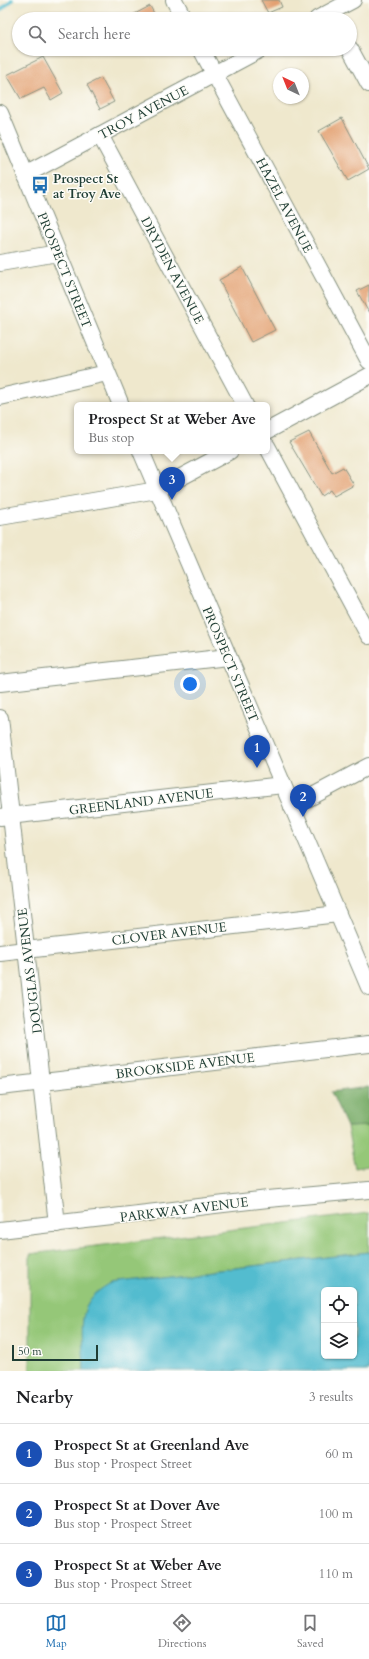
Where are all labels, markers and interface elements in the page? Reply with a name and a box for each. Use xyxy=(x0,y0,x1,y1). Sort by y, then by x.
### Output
search box xyxy=(12,12,357,56)
icon: search xyxy=(26,23,48,45)
text: Search here xyxy=(58,24,131,44)
north arrow xyxy=(273,68,309,104)
street label: TROY AVENUE xyxy=(95,82,192,144)
street label: HAZEL AVENUE xyxy=(251,155,317,256)
place label: Prospect St at Troy Ave xyxy=(53,170,121,203)
bus stop icon: Prospect St at Troy Ave xyxy=(30,175,50,195)
street label: PROSPECT STREET xyxy=(33,210,96,332)
street label: DRYDEN AVENUE xyxy=(136,214,208,327)
popup xyxy=(74,402,270,454)
text: Prospect St at Weber Ave xyxy=(88,409,256,429)
text: Bus stop xyxy=(88,429,134,447)
pin: 3 xyxy=(159,467,185,500)
street label: PROSPECT STREET xyxy=(198,604,263,725)
your location xyxy=(180,674,200,694)
pin: 1 xyxy=(244,735,270,768)
street label: GREENLAND AVENUE xyxy=(68,784,214,820)
pin: 2 xyxy=(290,784,316,817)
street label: DOUGLAS AVENUE xyxy=(13,907,47,1035)
street label: CLOVER AVENUE xyxy=(111,918,228,950)
street label: BROOKSIDE AVENUE xyxy=(115,1049,255,1083)
street label: PARKWAY AVENUE xyxy=(119,1193,249,1227)
map controls xyxy=(321,1287,357,1359)
button: locate xyxy=(321,1287,357,1323)
button: layers xyxy=(321,1323,357,1359)
scale bar xyxy=(12,1343,98,1362)
text: 50 m xyxy=(18,1344,42,1359)
text: Nearby xyxy=(16,1386,73,1409)
text: 3 results xyxy=(309,1388,353,1406)
text: Prospect St at Greenland Ave xyxy=(54,1435,249,1455)
text: 1 xyxy=(26,1445,32,1463)
text: 60 m xyxy=(325,1445,353,1463)
text: Bus stop · Prospect Street xyxy=(54,1455,192,1473)
text: Prospect St at Dover Ave xyxy=(54,1495,220,1515)
text: 2 xyxy=(26,1505,32,1523)
text: 100 m xyxy=(319,1505,353,1523)
text: Bus stop · Prospect Street xyxy=(54,1515,192,1533)
text: Prospect St at Weber Ave xyxy=(54,1555,222,1575)
text: 3 xyxy=(26,1565,32,1583)
text: 110 m xyxy=(319,1565,353,1583)
text: Bus stop · Prospect Street xyxy=(54,1575,192,1593)
tab: Map xyxy=(45,1612,67,1651)
tab: Directions xyxy=(158,1612,206,1651)
tab: Saved xyxy=(297,1612,324,1651)

